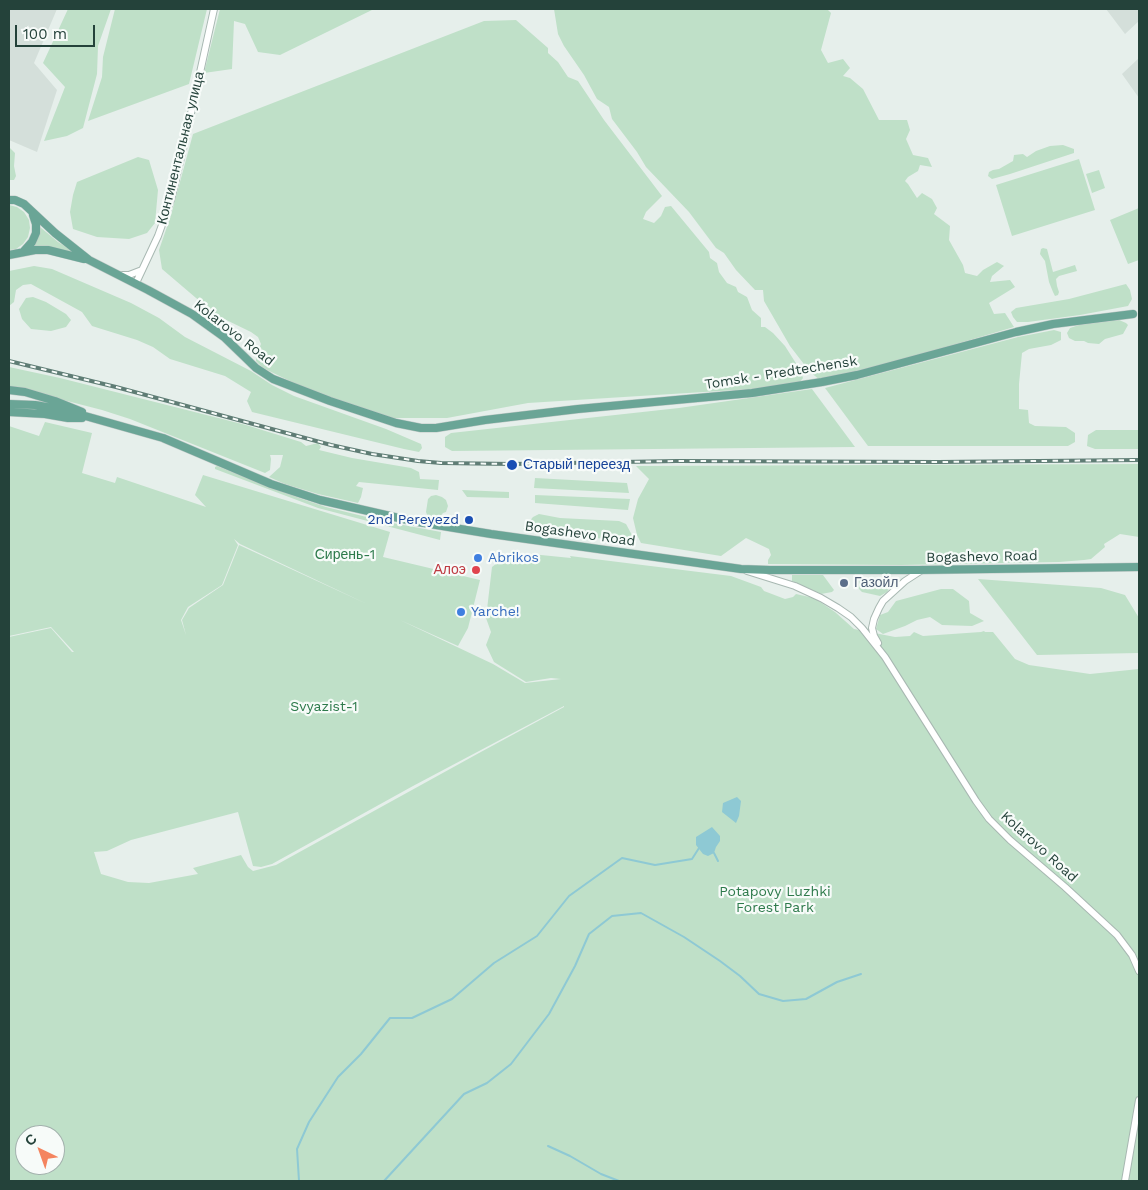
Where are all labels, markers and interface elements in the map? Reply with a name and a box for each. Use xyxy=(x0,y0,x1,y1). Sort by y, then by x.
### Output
scale bar xyxy=(18,15,98,47)
text: 100 m xyxy=(23,25,67,43)
street label: Континентальная улица xyxy=(154,70,208,226)
street label: Kolarovo Road xyxy=(190,296,278,370)
street label: Tomsk - Predtechensk xyxy=(704,353,858,393)
place label: Старый переезд xyxy=(523,457,630,473)
marker: Старый переезд xyxy=(505,458,519,472)
place label: 2nd Pereyezd xyxy=(367,512,459,528)
marker: 2nd Pereyezd xyxy=(463,514,475,526)
street label: Bogashevo Road xyxy=(524,518,636,550)
park label: Сирень-1 xyxy=(315,547,375,563)
street label: Bogashevo Road xyxy=(926,548,1038,566)
place label: Abrikos xyxy=(488,550,539,566)
marker: Abrikos xyxy=(472,552,484,564)
place label: Алоэ xyxy=(433,562,466,578)
marker: Алоэ xyxy=(470,564,482,576)
place label: Газойл xyxy=(854,575,898,591)
marker: Газойл xyxy=(838,577,850,589)
place label: Yarche! xyxy=(471,604,520,620)
marker: Yarche! xyxy=(455,606,467,618)
park label: Svyazist-1 xyxy=(290,699,358,715)
street label: Kolarovo Road xyxy=(997,808,1081,886)
park label: Potapovy Luzhki Forest Park xyxy=(719,884,831,916)
north arrow xyxy=(15,1125,65,1175)
text: С xyxy=(22,1130,40,1149)

